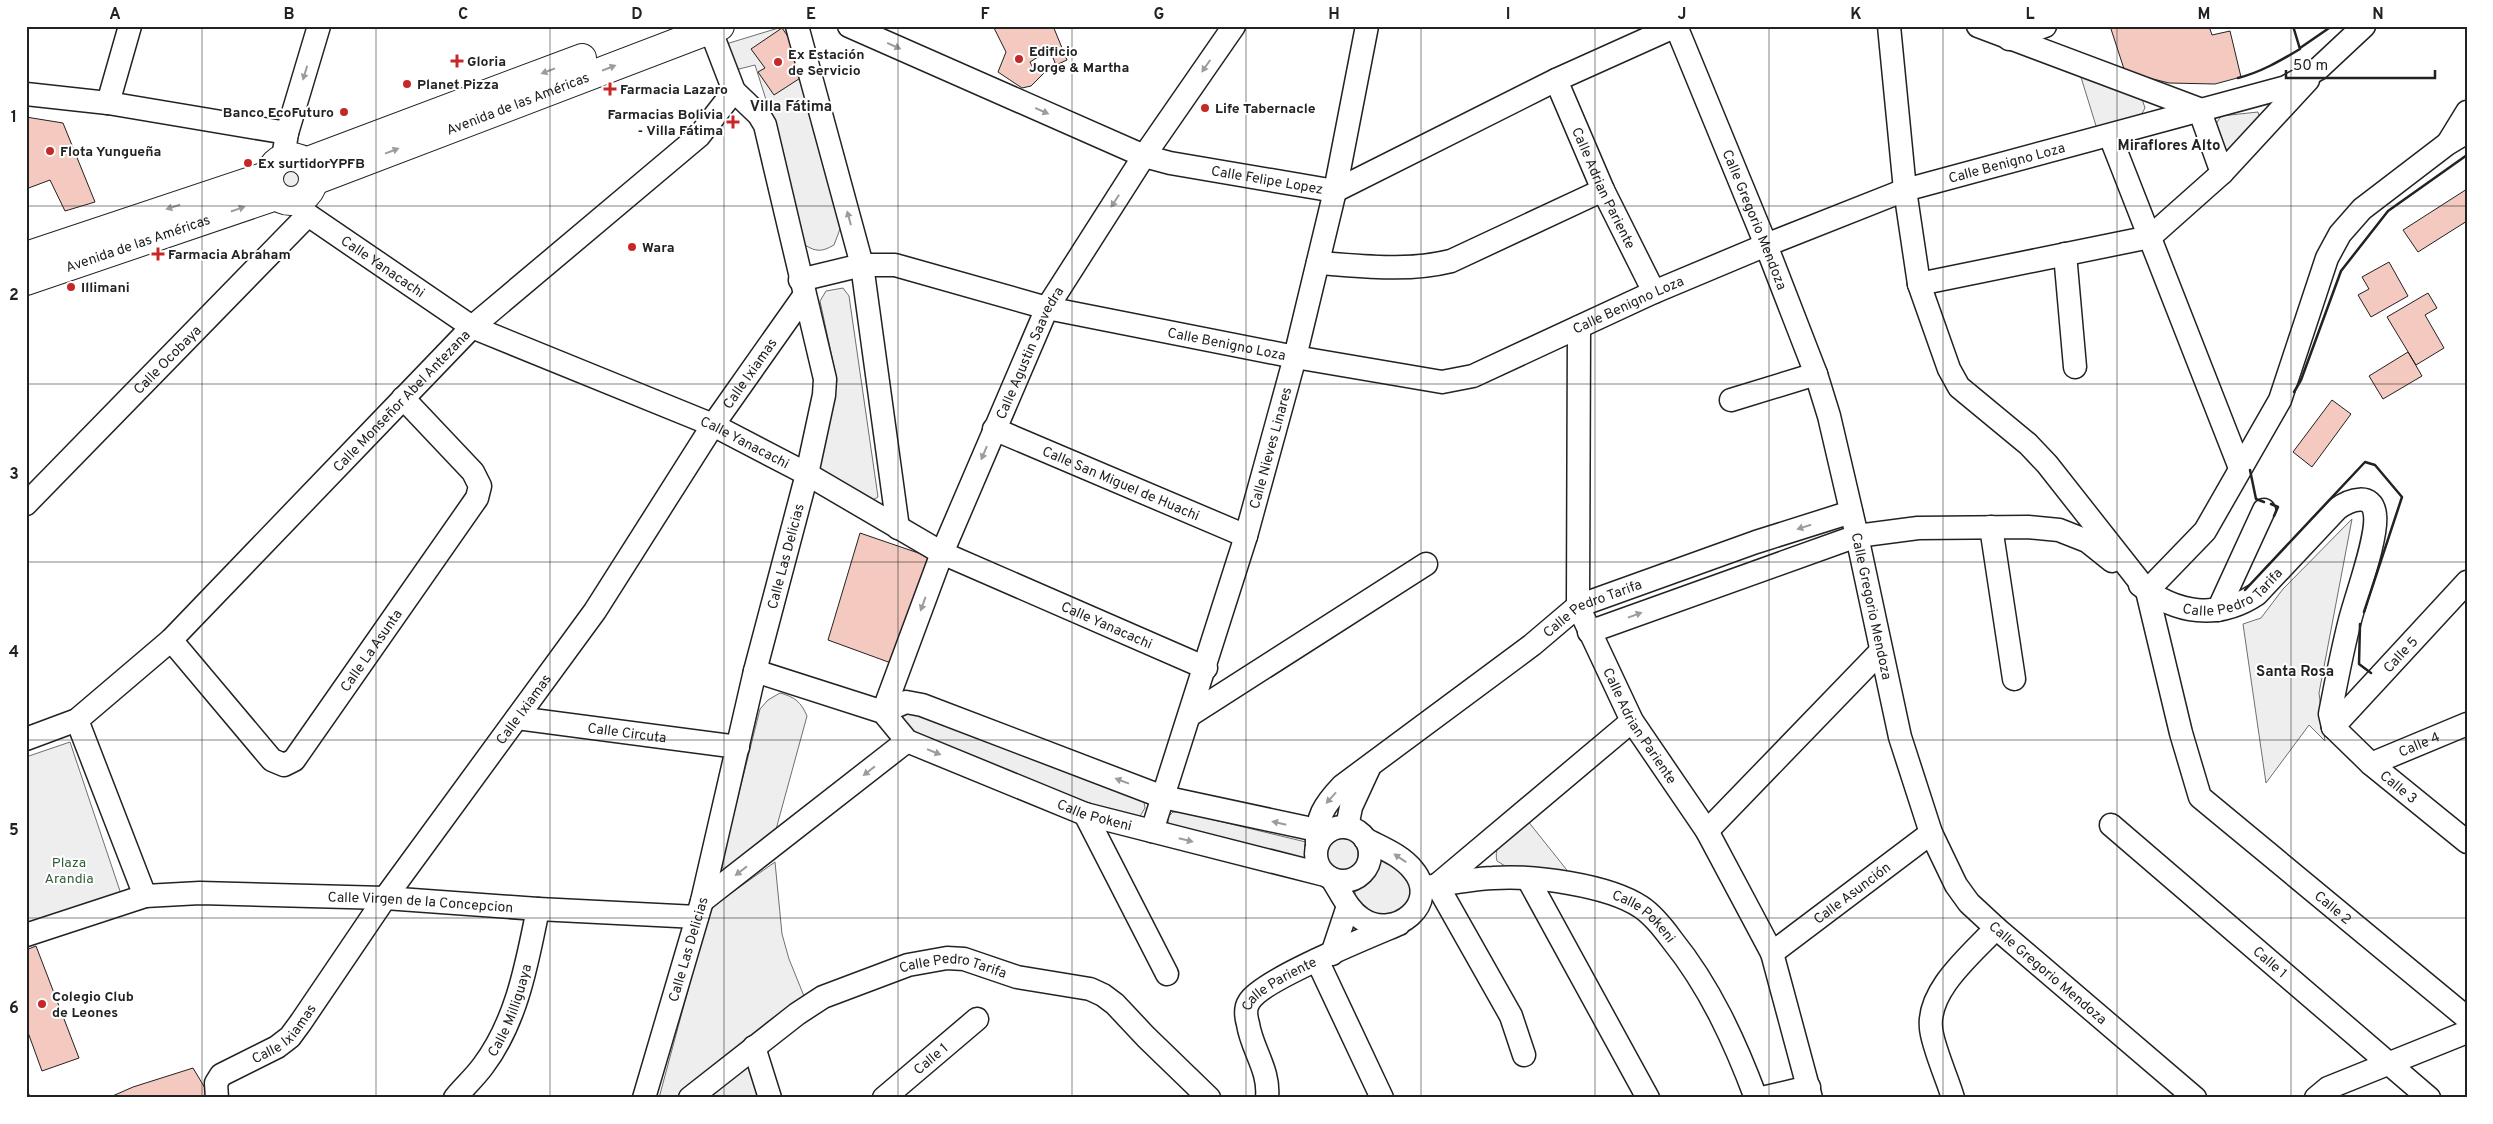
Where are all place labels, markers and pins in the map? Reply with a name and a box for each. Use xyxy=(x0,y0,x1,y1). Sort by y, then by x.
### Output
place label: Edificio Jorge & Martha xyxy=(1029,44,1129,77)
place label: Ex Estación de Servicio xyxy=(788,47,865,80)
marker: Edificio Jorge & Martha xyxy=(1013,53,1025,65)
place label: Gloria xyxy=(467,54,506,71)
marker: Gloria xyxy=(451,55,463,67)
marker: Ex Estación de Servicio xyxy=(772,56,784,68)
place label: Planet Pizza xyxy=(417,77,499,94)
marker: Planet Pizza xyxy=(401,78,413,90)
place label: Farmacia Lazaro xyxy=(620,82,728,99)
marker: Farmacia Lazaro xyxy=(604,83,616,95)
place label: Life Tabernacle xyxy=(1215,101,1316,118)
marker: Life Tabernacle xyxy=(1199,102,1211,114)
place label: Banco EcoFuturo xyxy=(223,105,334,122)
marker: Banco EcoFuturo xyxy=(338,106,350,118)
place label: Farmacias Bolivia - Villa Fátima xyxy=(607,107,723,140)
marker: Farmacias Bolivia - Villa Fátima xyxy=(727,116,739,128)
place label: Flota Yungueña xyxy=(60,144,161,161)
marker: Flota Yungueña xyxy=(44,145,56,157)
place label: Ex surtidorYPFB xyxy=(258,156,365,173)
marker: Ex surtidorYPFB xyxy=(242,157,254,169)
place label: Wara xyxy=(642,240,675,257)
marker: Wara xyxy=(626,241,638,253)
place label: Farmacia Abraham xyxy=(168,247,291,264)
marker: Farmacia Abraham xyxy=(152,248,164,260)
place label: Illimani xyxy=(81,280,130,297)
marker: Illimani xyxy=(65,281,77,293)
place label: Colegio Club de Leones xyxy=(52,989,134,1022)
marker: Colegio Club de Leones xyxy=(36,998,48,1010)

